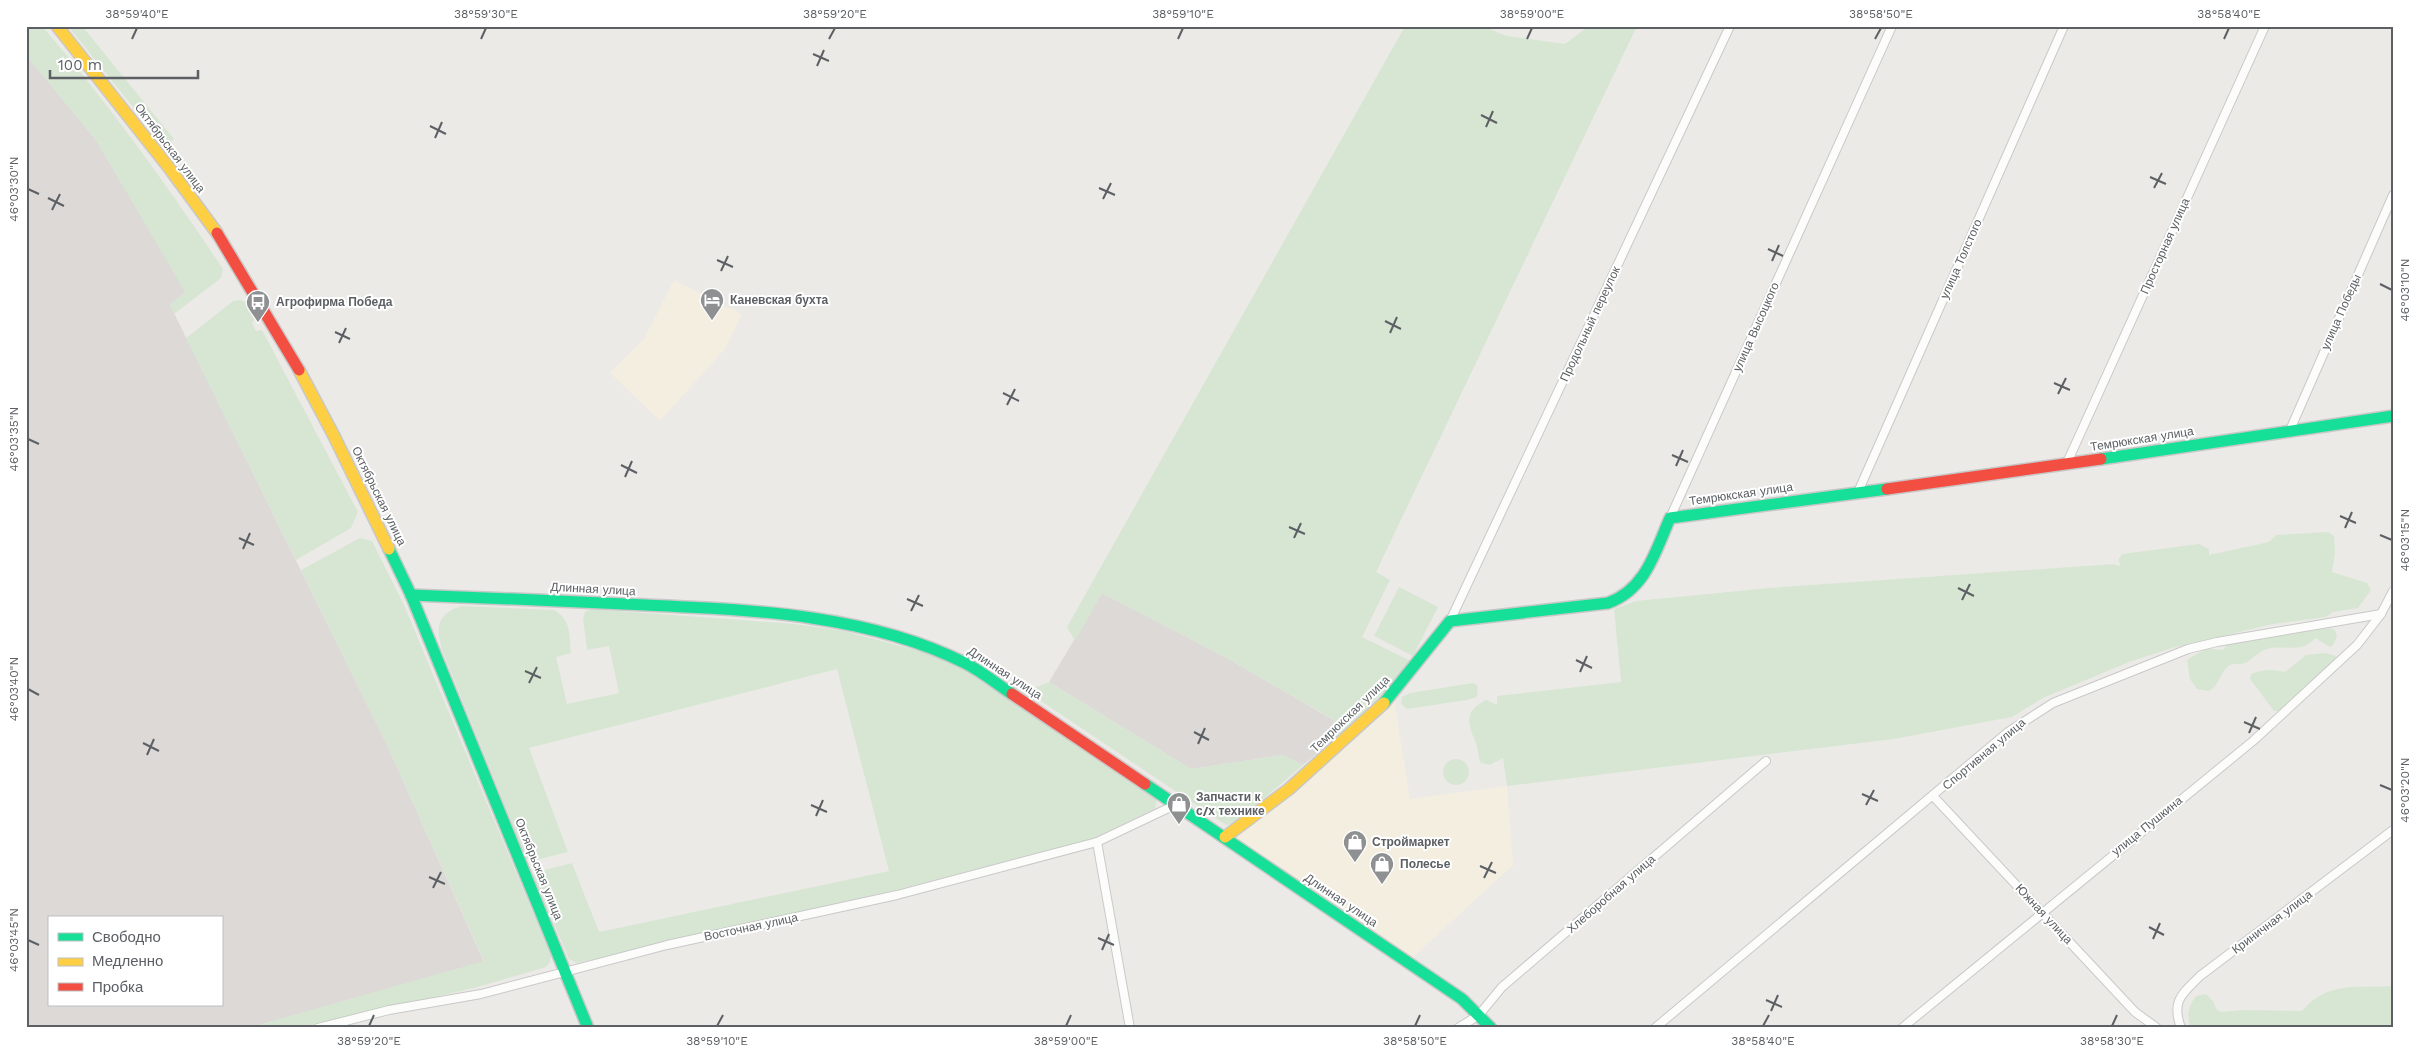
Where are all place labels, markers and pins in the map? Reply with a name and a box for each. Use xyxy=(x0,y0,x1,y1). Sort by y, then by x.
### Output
hotel icon: Каневская бухта xyxy=(699,287,725,321)
bus stop icon: Агрофирма Победа xyxy=(245,289,271,323)
place label: Каневская бухта xyxy=(730,293,829,307)
place label: Агрофирма Победа xyxy=(276,295,393,309)
place label: Запчасти к с/х технике xyxy=(1196,790,1265,818)
shop icon: Запчасти к с/х технике xyxy=(1166,791,1192,825)
shop icon: Строймаркет xyxy=(1342,829,1368,863)
place label: Строймаркет xyxy=(1372,835,1450,849)
shop icon: Полесье xyxy=(1369,851,1395,885)
place label: Полесье xyxy=(1400,857,1451,871)

